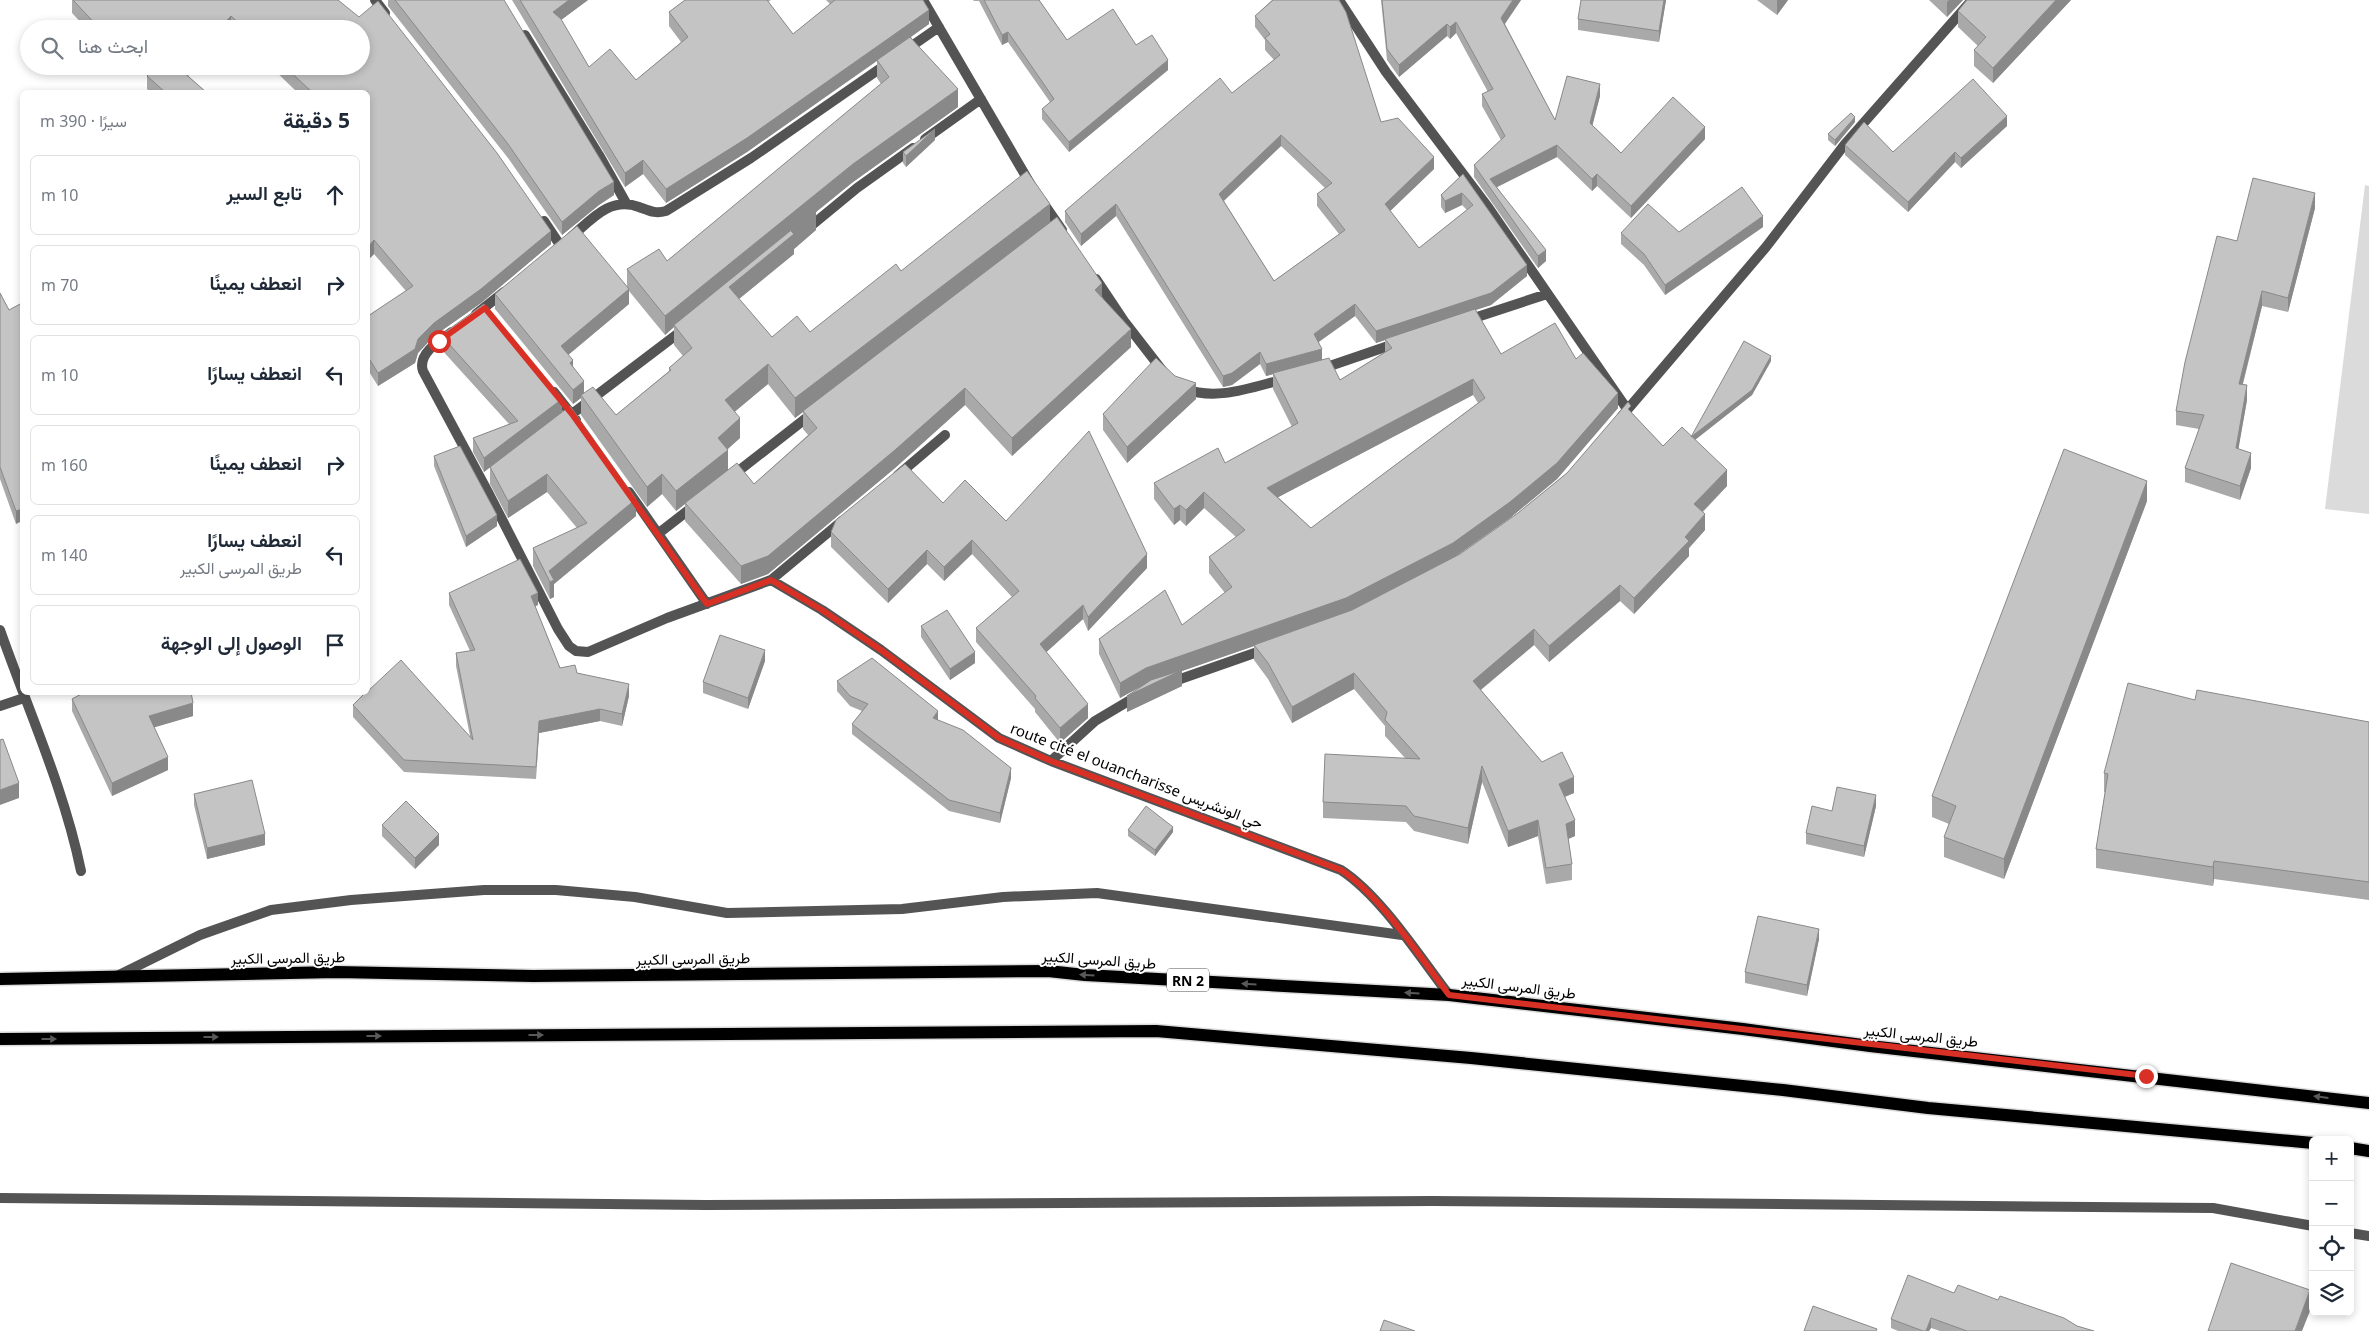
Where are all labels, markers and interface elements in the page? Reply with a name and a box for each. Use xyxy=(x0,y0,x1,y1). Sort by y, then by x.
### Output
search box xyxy=(20,20,370,75)
text: ابحث هنا xyxy=(78,33,148,59)
icon: search xyxy=(38,34,66,62)
text: 5 دقيقة xyxy=(283,106,350,134)
text: سيرًا · 390 m xyxy=(40,110,127,132)
text: تابع السير xyxy=(226,180,302,206)
icon: ahead xyxy=(321,181,349,209)
text: 10 m xyxy=(41,184,78,206)
text: انعطف يمينًا xyxy=(209,270,302,296)
icon: right xyxy=(321,271,349,299)
text: 70 m xyxy=(41,274,78,296)
route start xyxy=(428,330,451,353)
text: انعطف يسارًا xyxy=(207,360,302,386)
icon: left xyxy=(321,361,349,389)
text: 10 m xyxy=(41,364,78,386)
text: انعطف يمينًا xyxy=(209,450,302,476)
icon: right xyxy=(321,451,349,479)
text: 160 m xyxy=(41,454,88,476)
text: انعطف يسارًا xyxy=(207,527,302,553)
icon: left xyxy=(321,541,349,569)
text: 140 m xyxy=(41,544,88,566)
text: طريق المرسى الكبير xyxy=(180,557,302,579)
text: الوصول إلى الوجهة xyxy=(161,630,302,656)
icon: arrive xyxy=(321,631,349,659)
street label: route cité el ouancharisse حي الونشريس xyxy=(1006,717,1266,836)
street label: طريق المرسى الكبير xyxy=(1040,945,1157,974)
street label: طريق المرسى الكبير xyxy=(230,946,346,969)
street label: طريق المرسى الكبير xyxy=(635,947,751,970)
road number: RN 2 xyxy=(1167,968,1209,992)
street label: طريق المرسى الكبير xyxy=(1460,969,1577,1004)
one-way arrow xyxy=(1079,970,1095,978)
one-way arrow xyxy=(1241,979,1257,987)
one-way arrow xyxy=(1403,988,1419,996)
street label: طريق المرسى الكبير xyxy=(1862,1019,1979,1052)
one-way arrow xyxy=(528,1031,544,1039)
one-way arrow xyxy=(366,1032,382,1040)
one-way arrow xyxy=(203,1033,219,1041)
one-way arrow xyxy=(41,1034,57,1042)
route end xyxy=(2135,1065,2158,1088)
one-way arrow xyxy=(2312,1093,2328,1101)
map controls xyxy=(2309,1136,2354,1316)
button: + xyxy=(2309,1136,2354,1181)
button: − xyxy=(2309,1181,2354,1226)
button: locate xyxy=(2309,1226,2354,1271)
button: layers xyxy=(2309,1271,2354,1316)

